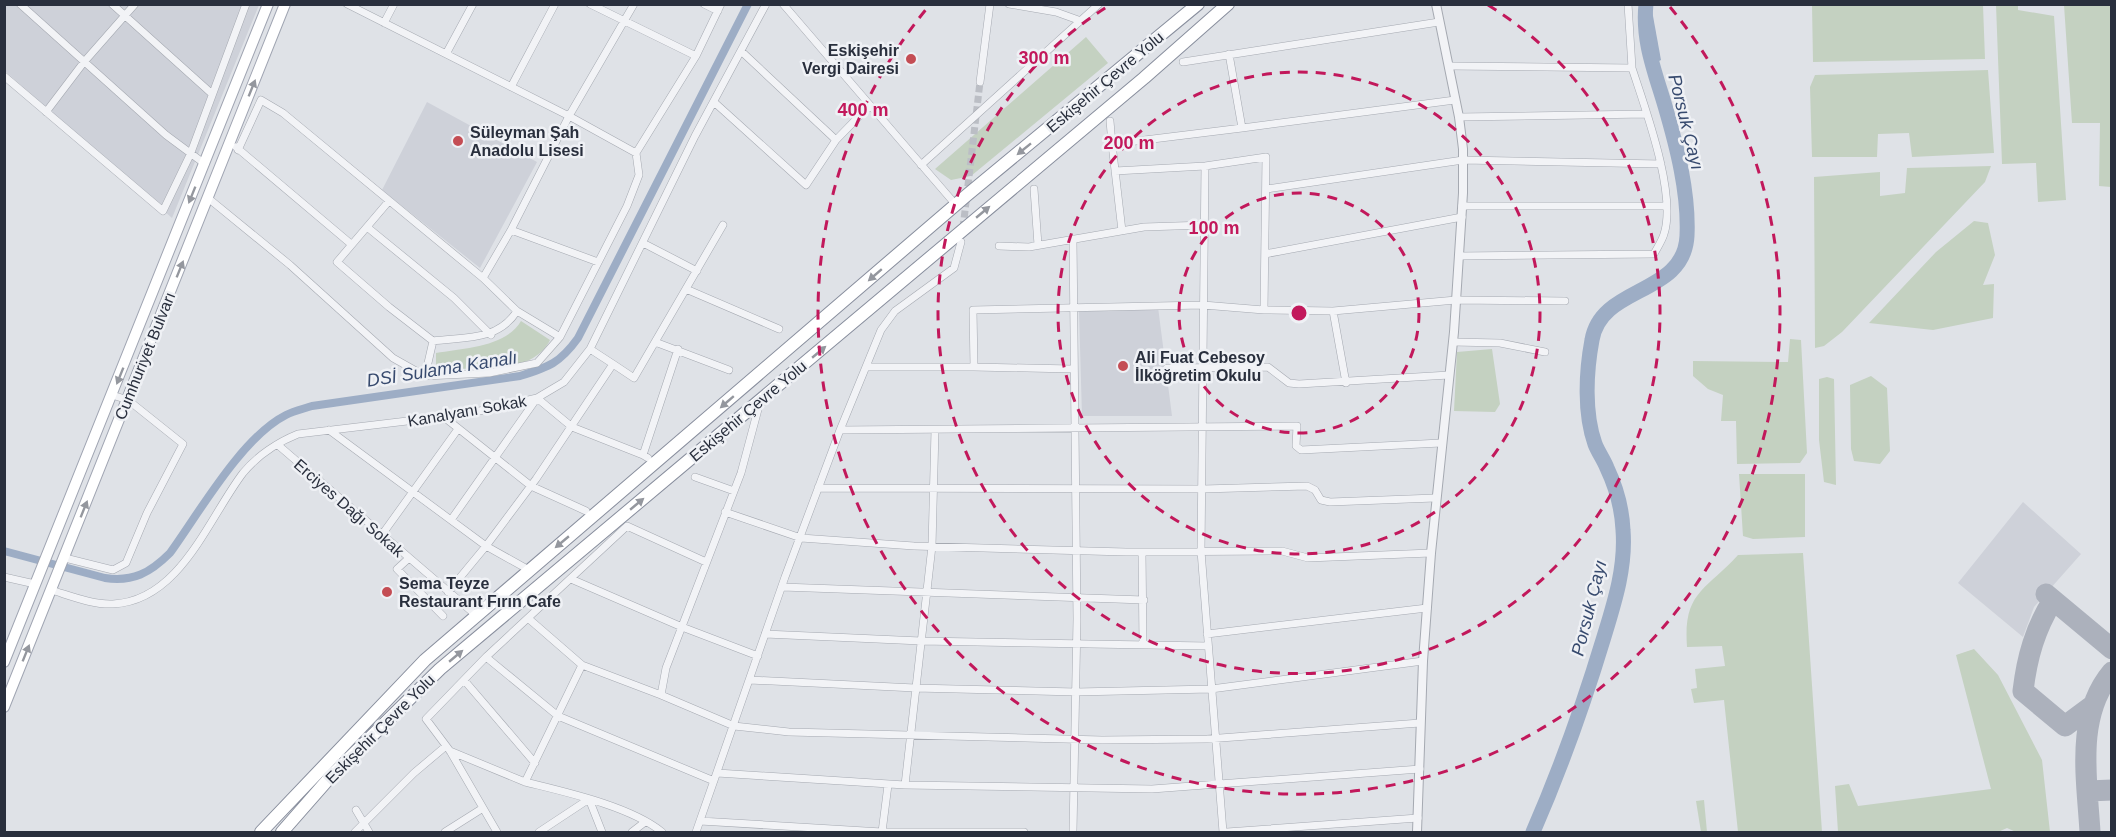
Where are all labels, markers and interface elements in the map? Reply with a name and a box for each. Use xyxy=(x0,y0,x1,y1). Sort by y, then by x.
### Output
street label: Eskişehir Çevre Yolu xyxy=(1043,28,1167,136)
place label: Eskişehir Vergi Dairesi xyxy=(802,42,899,77)
text: 300 m xyxy=(1018,48,1070,68)
marker: Eskişehir Vergi Dairesi xyxy=(904,52,918,66)
water label: Porsuk Çayı xyxy=(1664,72,1708,172)
one-way arrow xyxy=(247,78,257,96)
text: 400 m xyxy=(837,100,889,120)
place label: Süleyman Şah Anadolu Lisesi xyxy=(470,124,584,159)
text: 200 m xyxy=(1103,133,1155,153)
marker: Süleyman Şah Anadolu Lisesi xyxy=(451,134,465,148)
one-way arrow xyxy=(1017,142,1032,155)
one-way arrow xyxy=(187,187,197,205)
one-way arrow xyxy=(975,205,991,218)
text: 100 m xyxy=(1188,218,1240,238)
one-way arrow xyxy=(176,260,185,278)
one-way arrow xyxy=(868,268,883,281)
street label: Cumhuriyet Bulvarı xyxy=(112,290,178,422)
centre of rings xyxy=(1289,303,1309,323)
one-way arrow xyxy=(811,345,827,358)
water label: DSİ Sulama Kanalı xyxy=(365,347,519,391)
place label: Ali Fuat Cebesoy İlköğretim Okulu xyxy=(1135,349,1265,384)
street label: Eskişehir Çevre Yolu xyxy=(686,357,810,465)
marker: Ali Fuat Cebesoy İlköğretim Okulu xyxy=(1116,359,1130,373)
one-way arrow xyxy=(115,368,125,386)
street label: Kanalyanı Sokak xyxy=(406,392,529,430)
one-way arrow xyxy=(719,395,735,408)
street label: Erciyes Dağı Sokak xyxy=(291,456,408,561)
one-way arrow xyxy=(629,498,644,511)
one-way arrow xyxy=(79,499,89,517)
one-way arrow xyxy=(555,535,570,547)
water label: Porsuk Çayı xyxy=(1567,558,1611,658)
place label: Sema Teyze Restaurant Fırın Cafe xyxy=(399,575,561,610)
marker: Sema Teyze Restaurant Fırın Cafe xyxy=(380,585,394,599)
one-way arrow xyxy=(22,644,31,662)
one-way arrow xyxy=(448,650,463,663)
street label: Eskişehir Çevre Yolu xyxy=(322,671,438,787)

